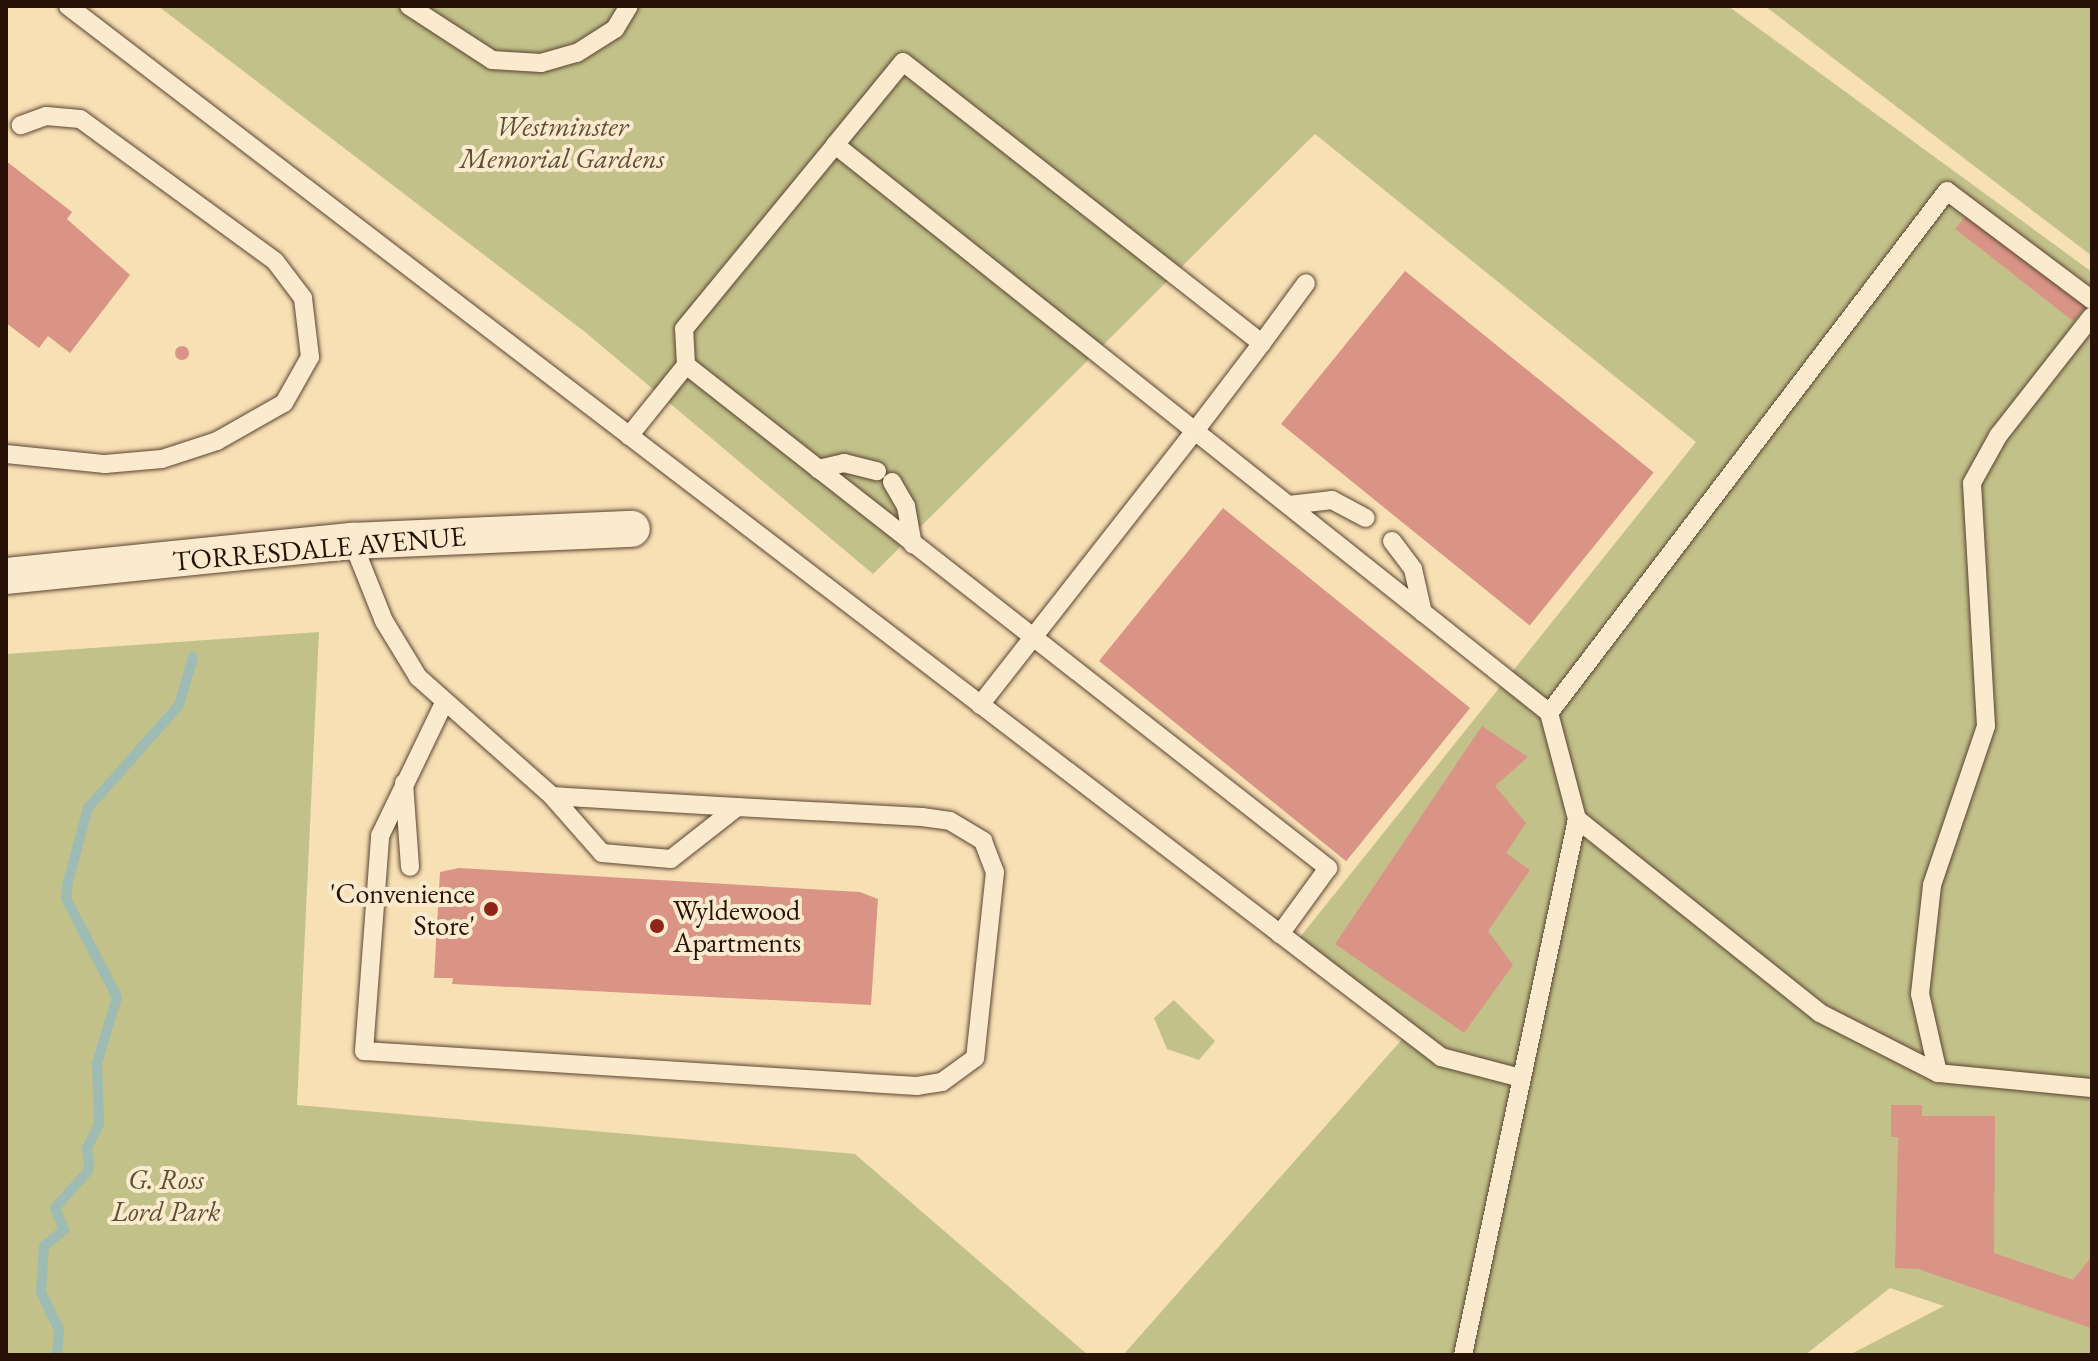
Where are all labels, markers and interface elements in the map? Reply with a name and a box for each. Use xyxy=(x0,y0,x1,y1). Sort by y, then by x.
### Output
park label: Westminster Memorial Gardens xyxy=(459,109,665,175)
street label: TORRESDALE AVENUE xyxy=(171,518,467,578)
place label: 'Convenience Store' xyxy=(330,876,475,942)
place label: Wyldewood Apartments xyxy=(673,893,801,959)
marker: 'Convenience Store' xyxy=(482,900,500,918)
marker: Wyldewood Apartments xyxy=(648,917,666,935)
park label: G. Ross Lord Park xyxy=(112,1162,220,1228)

